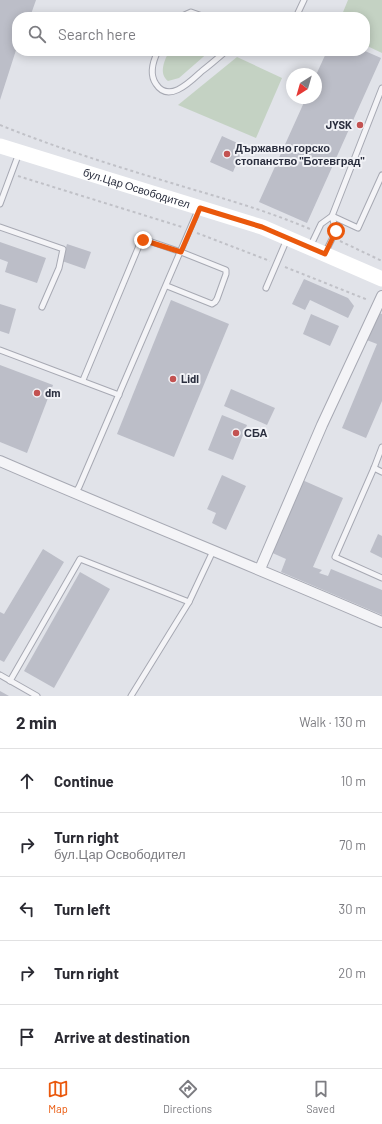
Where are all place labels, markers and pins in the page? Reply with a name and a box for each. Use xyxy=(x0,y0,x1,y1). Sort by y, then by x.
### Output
place label: JYSK xyxy=(326,118,352,131)
marker: JYSK xyxy=(355,120,365,130)
place label: Държавно горско стопанство "Ботевград" xyxy=(235,141,364,167)
marker: Държавно горско стопанство "Ботевград" xyxy=(222,149,232,159)
place label: Lidl xyxy=(181,372,199,385)
marker: Lidl xyxy=(168,374,178,384)
place label: dm xyxy=(45,386,60,399)
marker: dm xyxy=(32,388,42,398)
place label: СБА xyxy=(244,426,267,439)
marker: СБА xyxy=(231,428,241,438)

